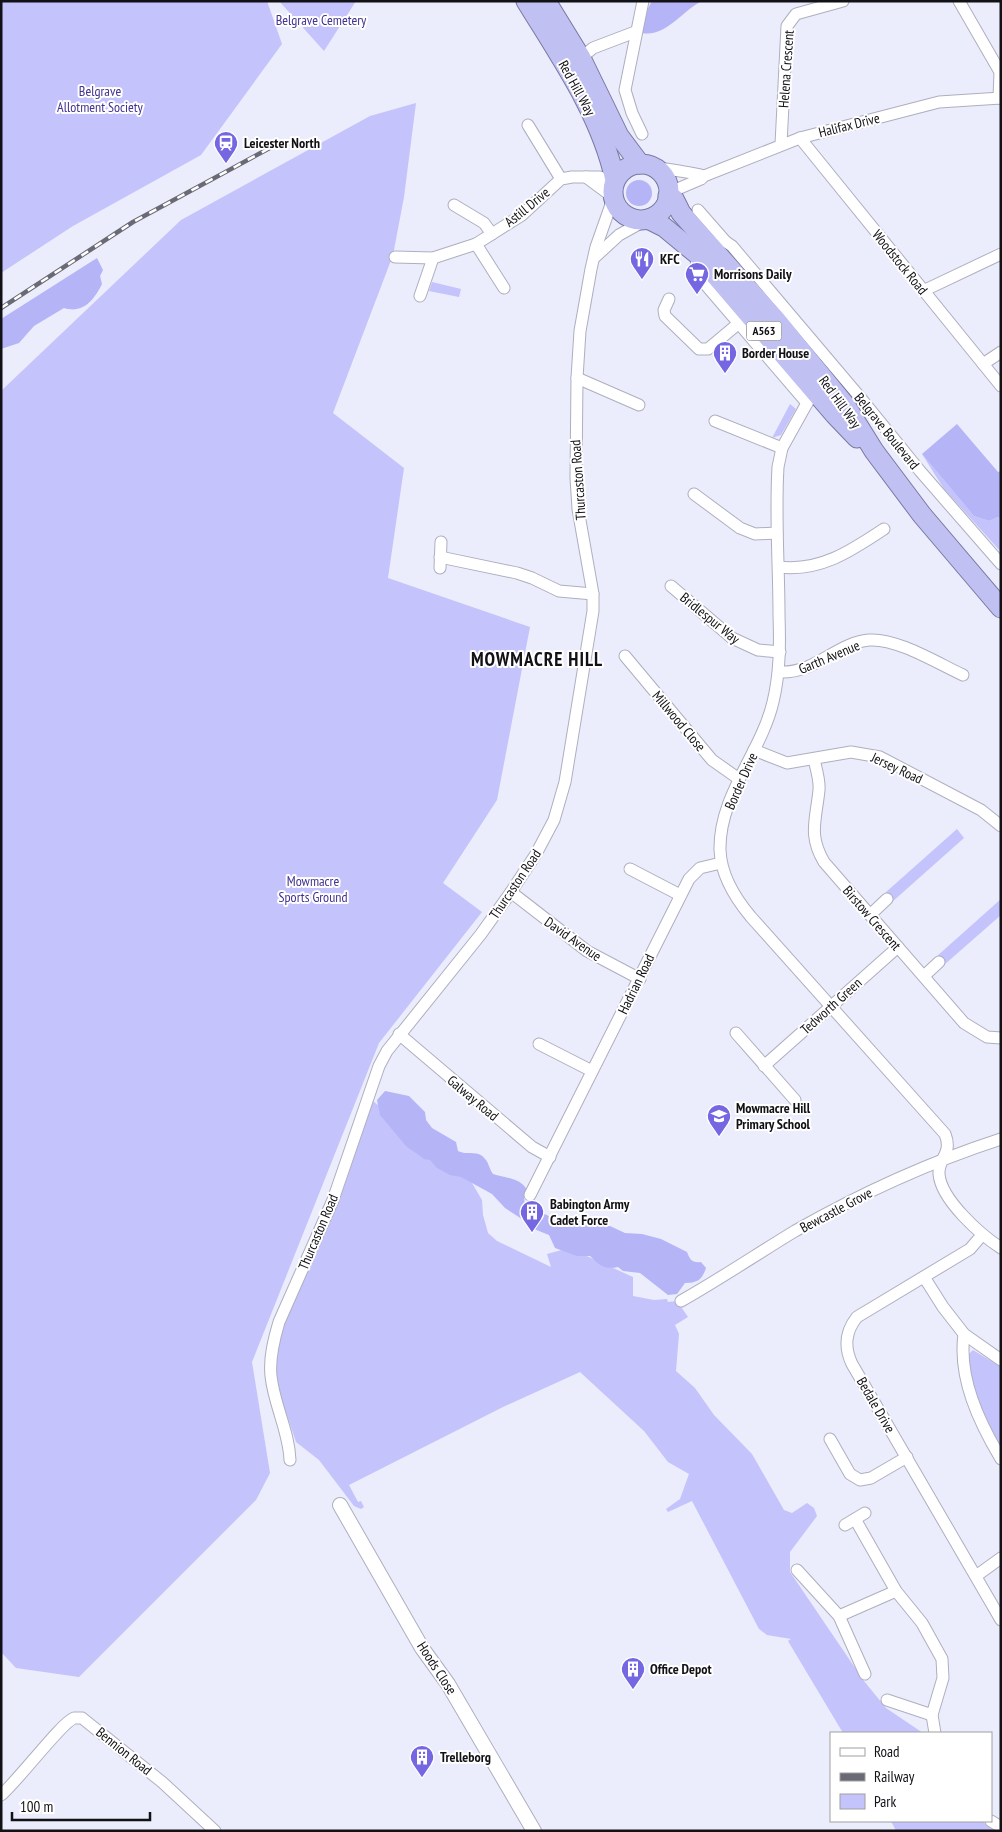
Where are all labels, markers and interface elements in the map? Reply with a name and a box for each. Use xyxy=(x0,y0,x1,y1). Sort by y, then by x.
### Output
park label: Belgrave Cemetery xyxy=(276,11,367,29)
street label: Helena Crescent xyxy=(774,29,798,109)
street label: Red Hill Way xyxy=(554,57,600,120)
park label: Belgrave Allotment Society xyxy=(57,82,144,116)
street label: Halifax Drive xyxy=(817,109,882,141)
station icon: Leicester North xyxy=(213,130,239,164)
place label: Leicester North xyxy=(244,134,320,152)
street label: Astill Drive xyxy=(501,183,553,231)
street label: Woodstock Road xyxy=(868,226,932,298)
restaurant icon: KFC xyxy=(629,246,655,280)
place label: KFC xyxy=(660,250,680,268)
supermarket icon: Morrisons Daily xyxy=(684,261,710,295)
place label: Morrisons Daily xyxy=(714,265,792,283)
road number: A563 xyxy=(746,322,782,341)
building icon: Border House xyxy=(712,340,738,374)
place label: Border House xyxy=(742,344,809,362)
street label: Red Hill Way xyxy=(815,372,866,432)
street label: Belgrave Boulevard xyxy=(851,389,923,473)
street label: Thurcaston Road xyxy=(566,439,590,521)
street label: Bridlespur Way xyxy=(676,588,744,648)
street label: Garth Avenue xyxy=(796,636,862,678)
district label: MOWMACRE HILL xyxy=(471,647,603,671)
street label: Millwood Close xyxy=(648,687,710,755)
street label: Jersey Road xyxy=(867,748,926,788)
street label: Border Drive xyxy=(720,749,762,812)
street label: Thurcaston Road xyxy=(485,846,545,922)
park label: Mowmacre Sports Ground xyxy=(279,872,347,906)
street label: Birstow Crescent xyxy=(839,882,905,954)
street label: David Avenue xyxy=(541,913,605,965)
street label: Hadrian Road xyxy=(614,951,658,1017)
street label: Tedworth Green xyxy=(797,974,865,1038)
street label: Galway Road xyxy=(444,1071,502,1125)
place label: Mowmacre Hill Primary School xyxy=(736,1099,811,1133)
school or university icon: Mowmacre Hill Primary School xyxy=(706,1103,732,1137)
street label: Bewcastle Grove xyxy=(797,1183,875,1237)
street label: Thurcaston Road xyxy=(294,1191,342,1273)
place label: Babington Army Cadet Force xyxy=(550,1195,630,1229)
building icon: Babington Army Cadet Force xyxy=(519,1199,545,1233)
street label: Bedale Drive xyxy=(853,1374,899,1436)
street label: Hoods Close xyxy=(413,1638,461,1698)
building icon: Office Depot xyxy=(620,1656,646,1690)
place label: Office Depot xyxy=(650,1660,712,1678)
street label: Bennion Road xyxy=(92,1723,156,1779)
legend xyxy=(830,1732,992,1822)
text: Road xyxy=(874,1742,900,1761)
building icon: Trelleborg xyxy=(409,1744,435,1778)
place label: Trelleborg xyxy=(440,1748,491,1766)
text: Railway xyxy=(874,1767,915,1786)
scale bar xyxy=(12,1790,150,1822)
text: Park xyxy=(874,1792,896,1811)
text: 100 m xyxy=(20,1797,53,1816)

